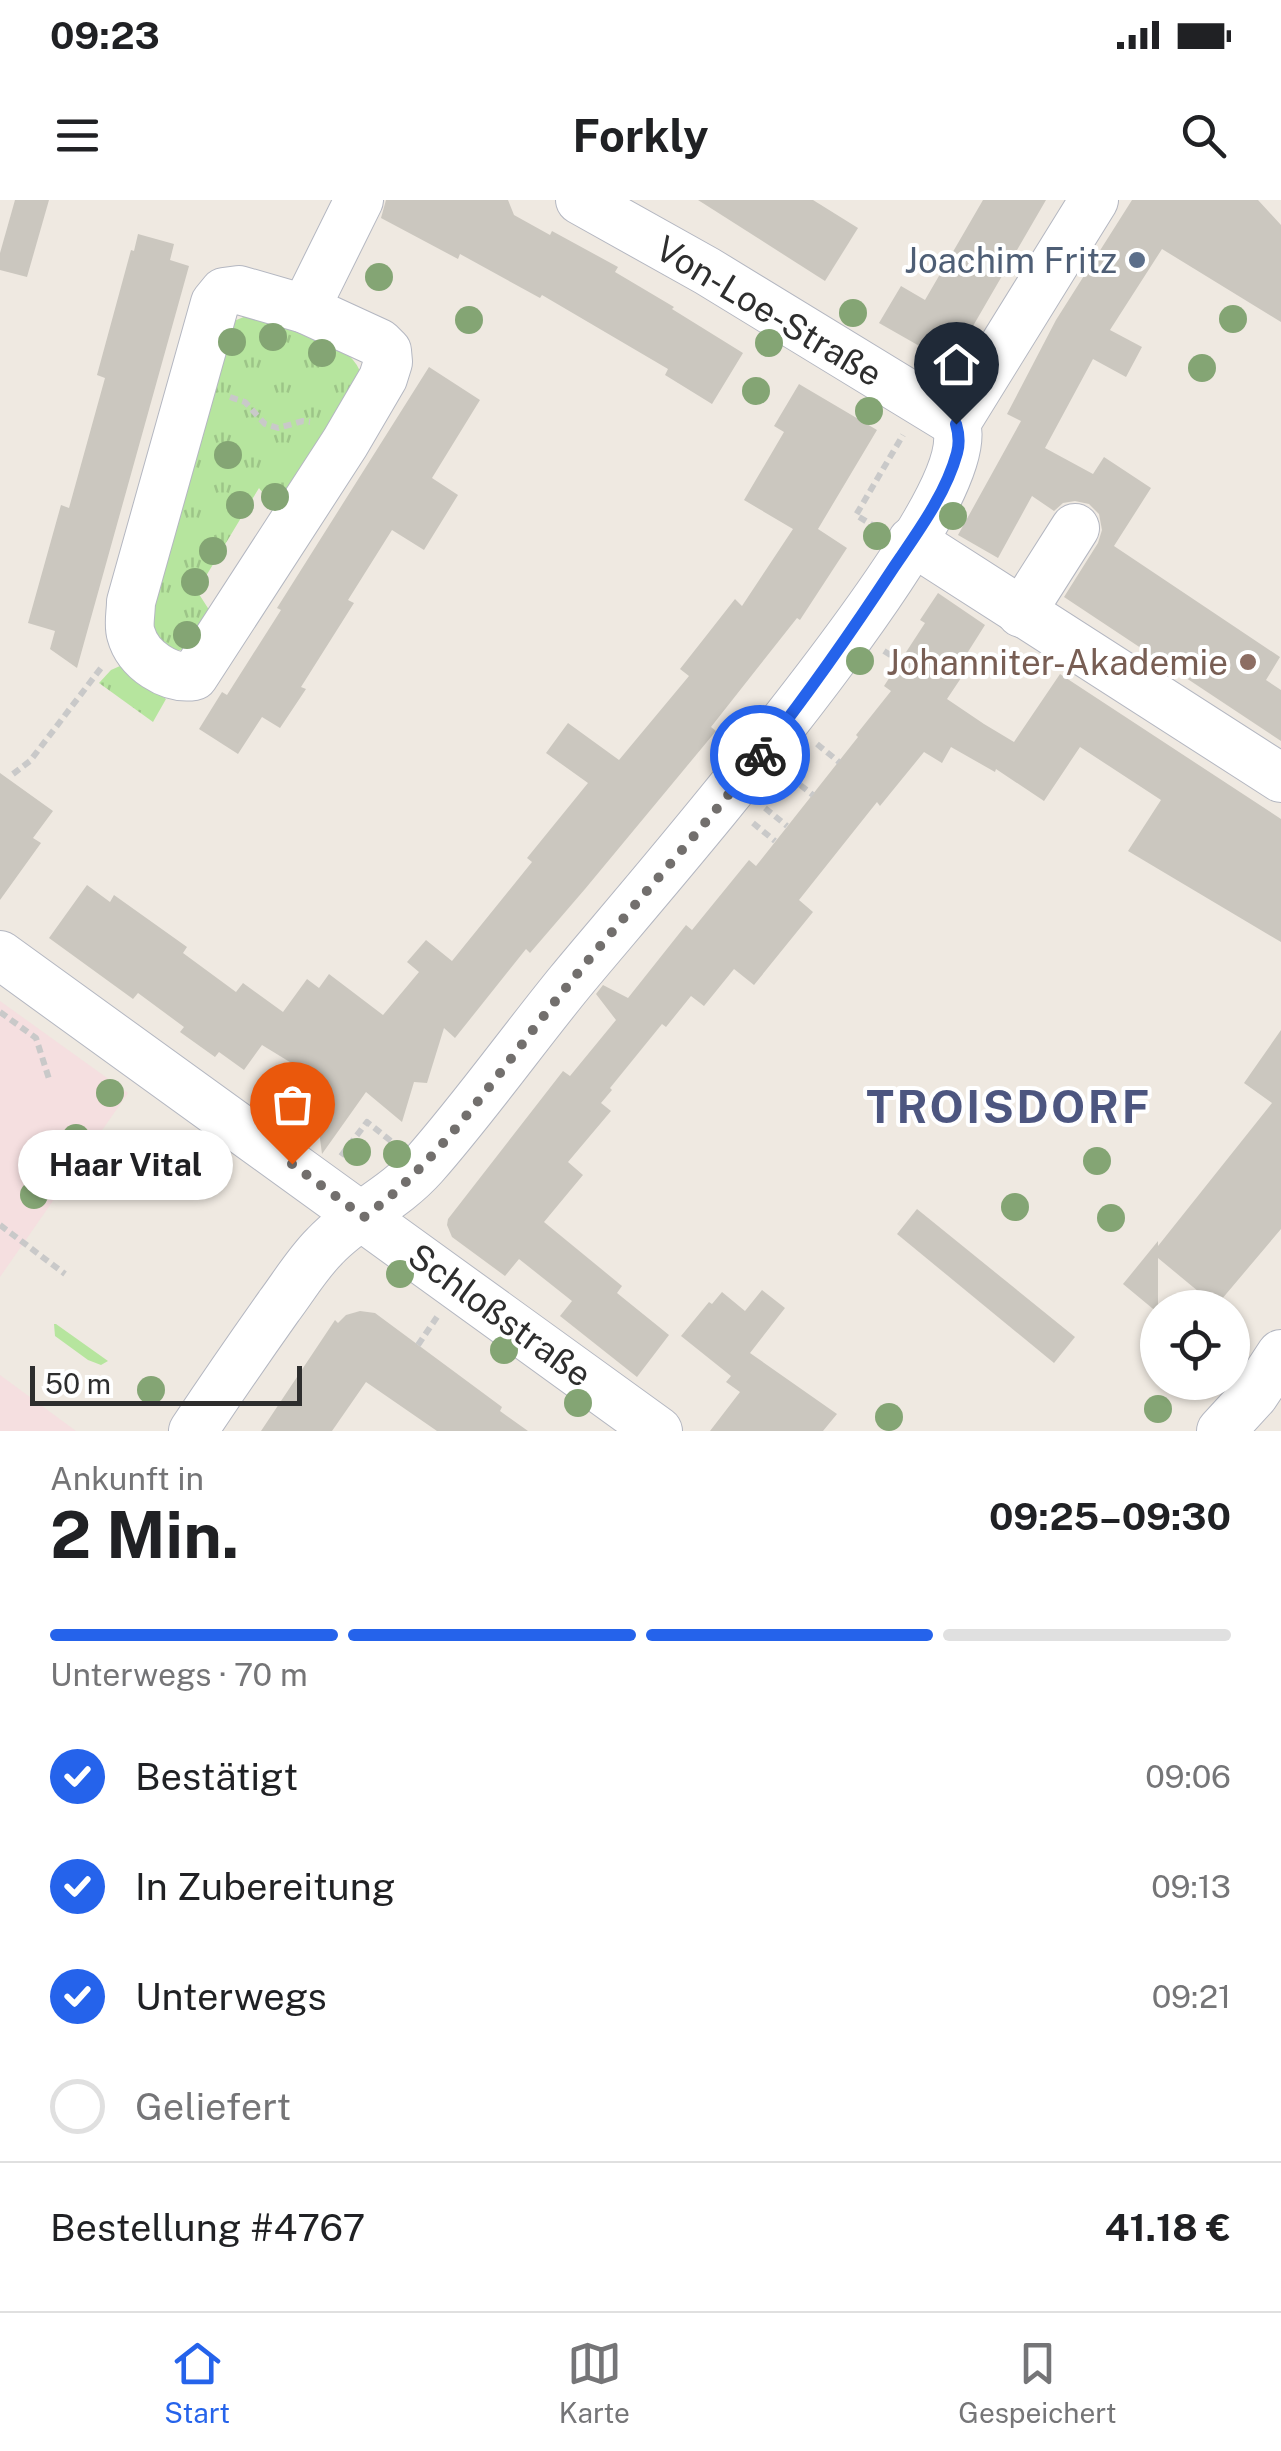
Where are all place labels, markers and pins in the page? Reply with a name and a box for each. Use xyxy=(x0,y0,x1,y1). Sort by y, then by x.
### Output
place label: Joachim Fritz xyxy=(904,240,1117,281)
marker: Joachim Fritz xyxy=(1126,249,1148,271)
pin xyxy=(914,322,999,425)
place label: Johanniter-Akademie xyxy=(886,642,1228,683)
marker: Johanniter-Akademie xyxy=(1237,651,1259,673)
pin xyxy=(250,1062,335,1165)
callout: Haar Vital xyxy=(17,1129,232,1199)

